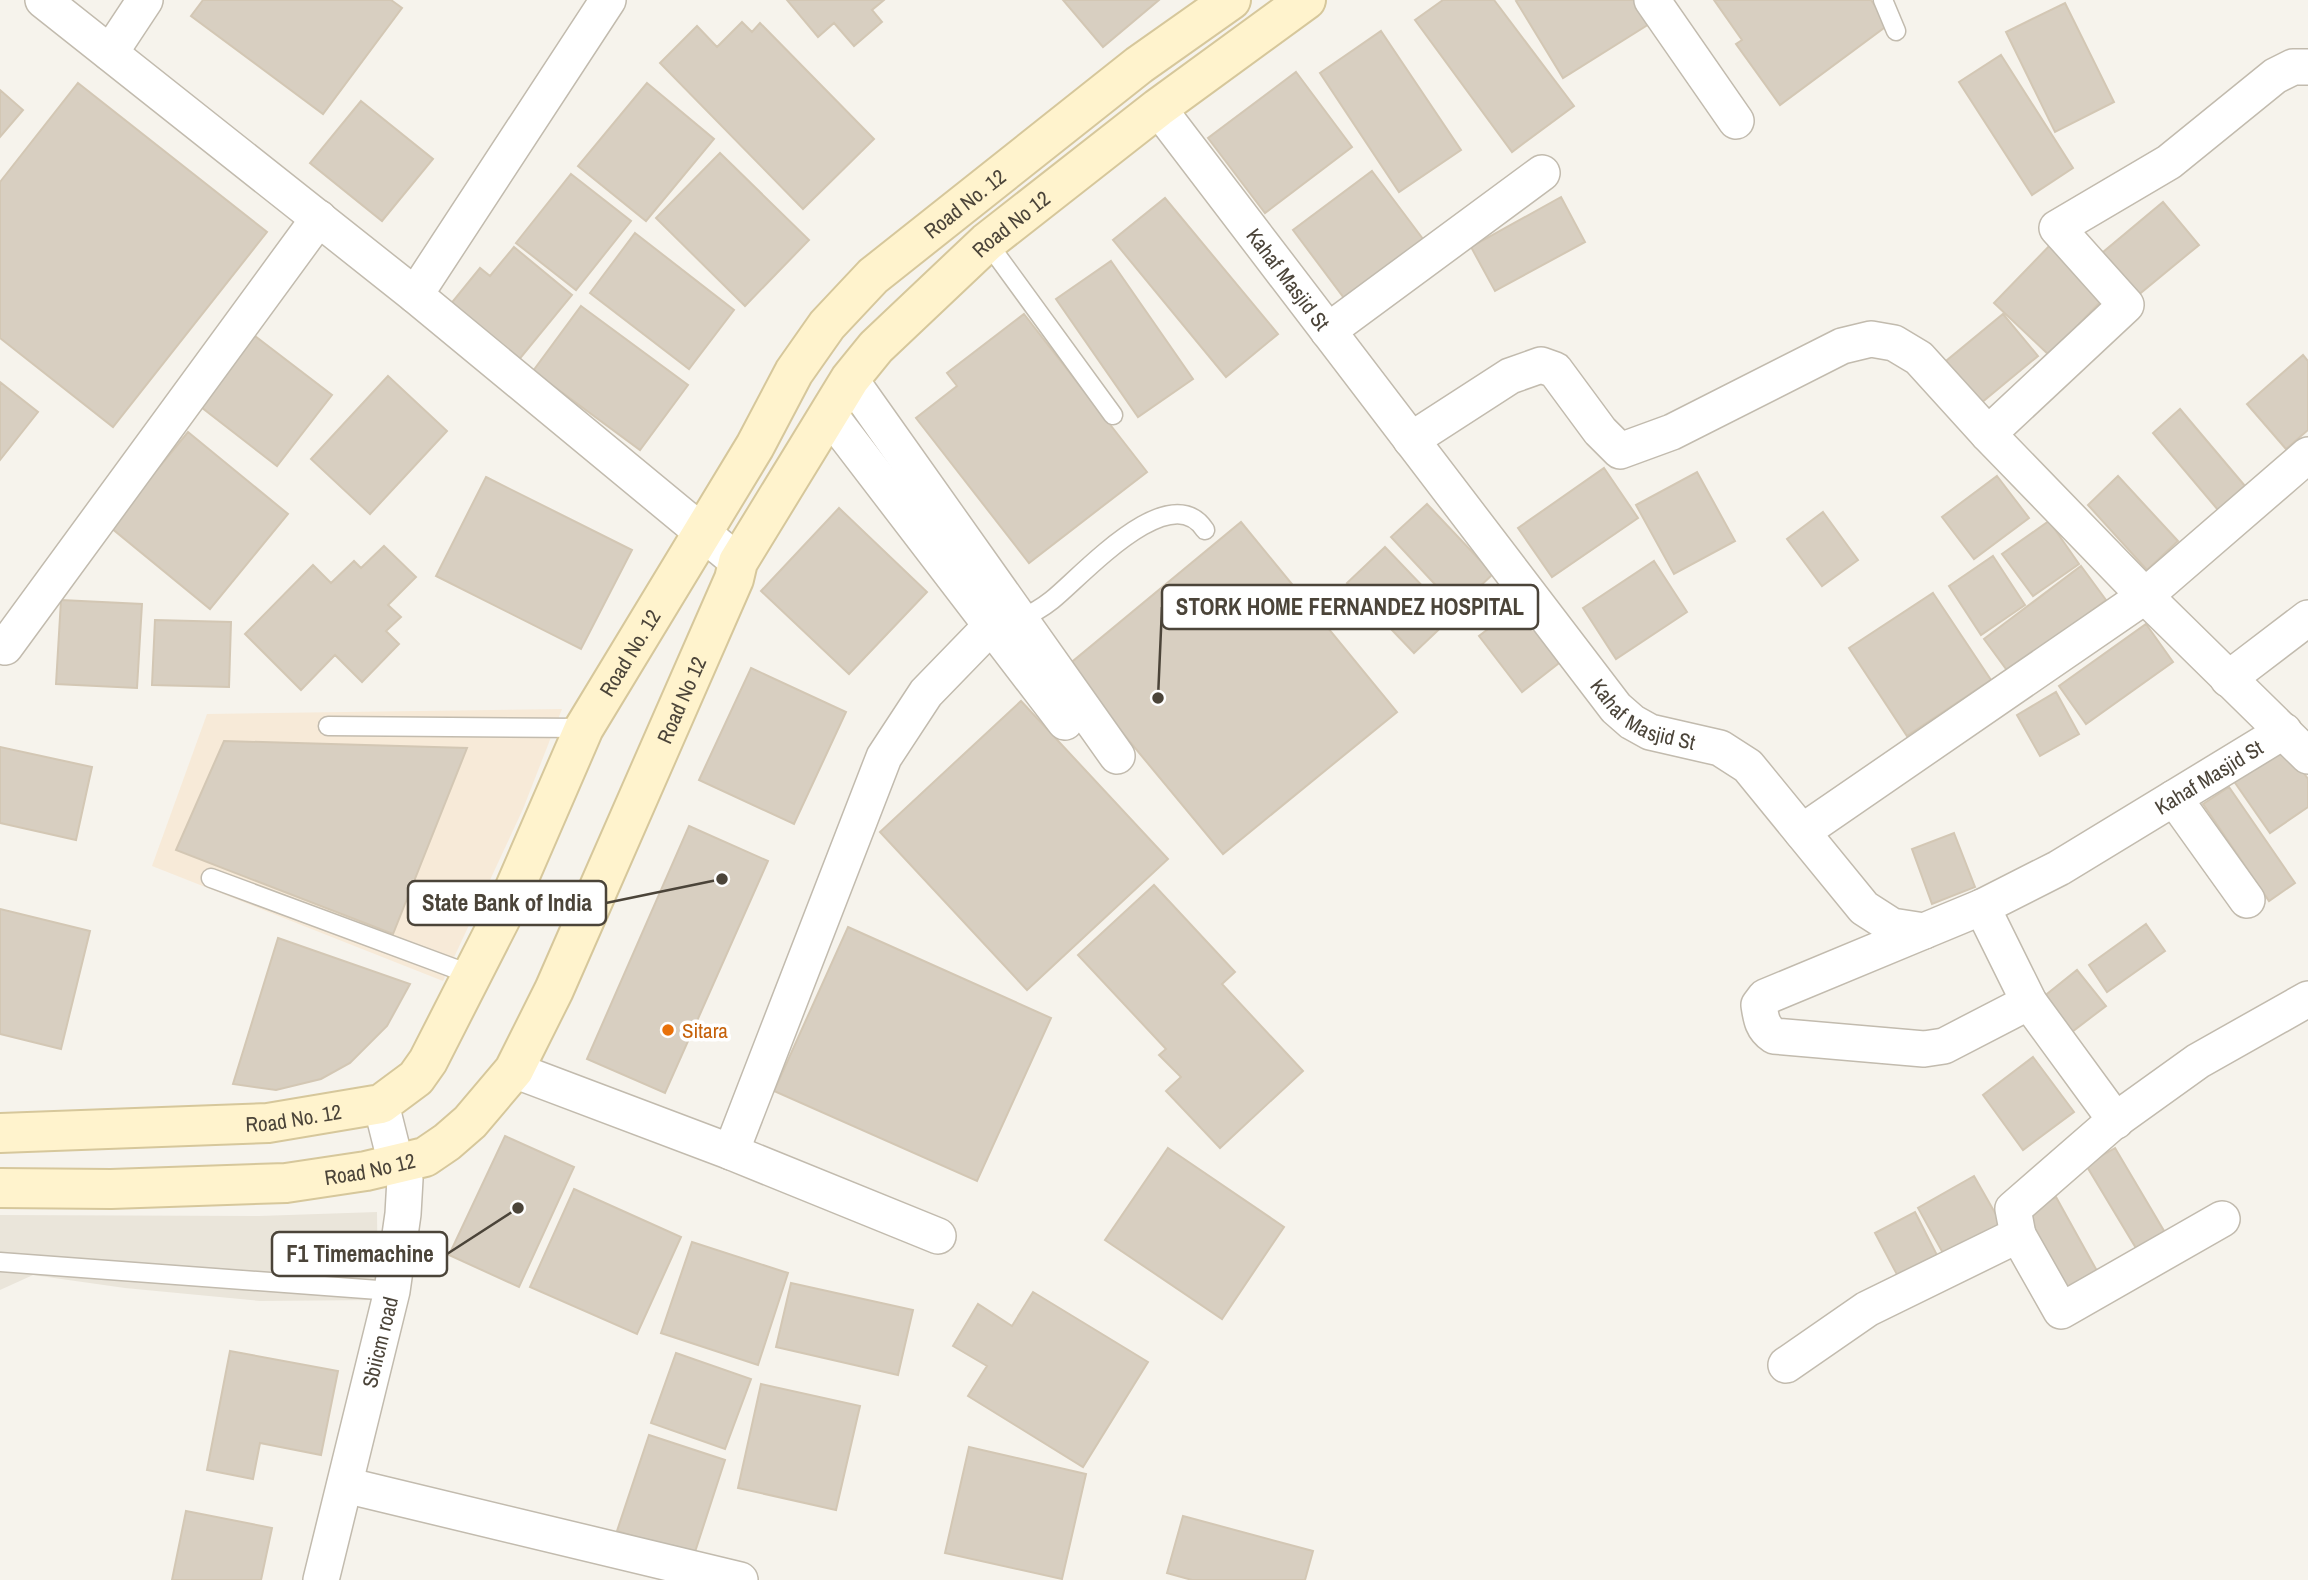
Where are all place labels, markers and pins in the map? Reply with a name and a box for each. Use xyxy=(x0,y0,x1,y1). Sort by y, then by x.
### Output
callout: STORK HOME FERNANDEZ HOSPITAL xyxy=(1162,585,1538,629)
callout: State Bank of India xyxy=(408,881,606,925)
place label: Sitara xyxy=(682,1016,728,1045)
marker: Sitara xyxy=(660,1022,676,1038)
callout: F1 Timemachine xyxy=(272,1232,447,1276)

